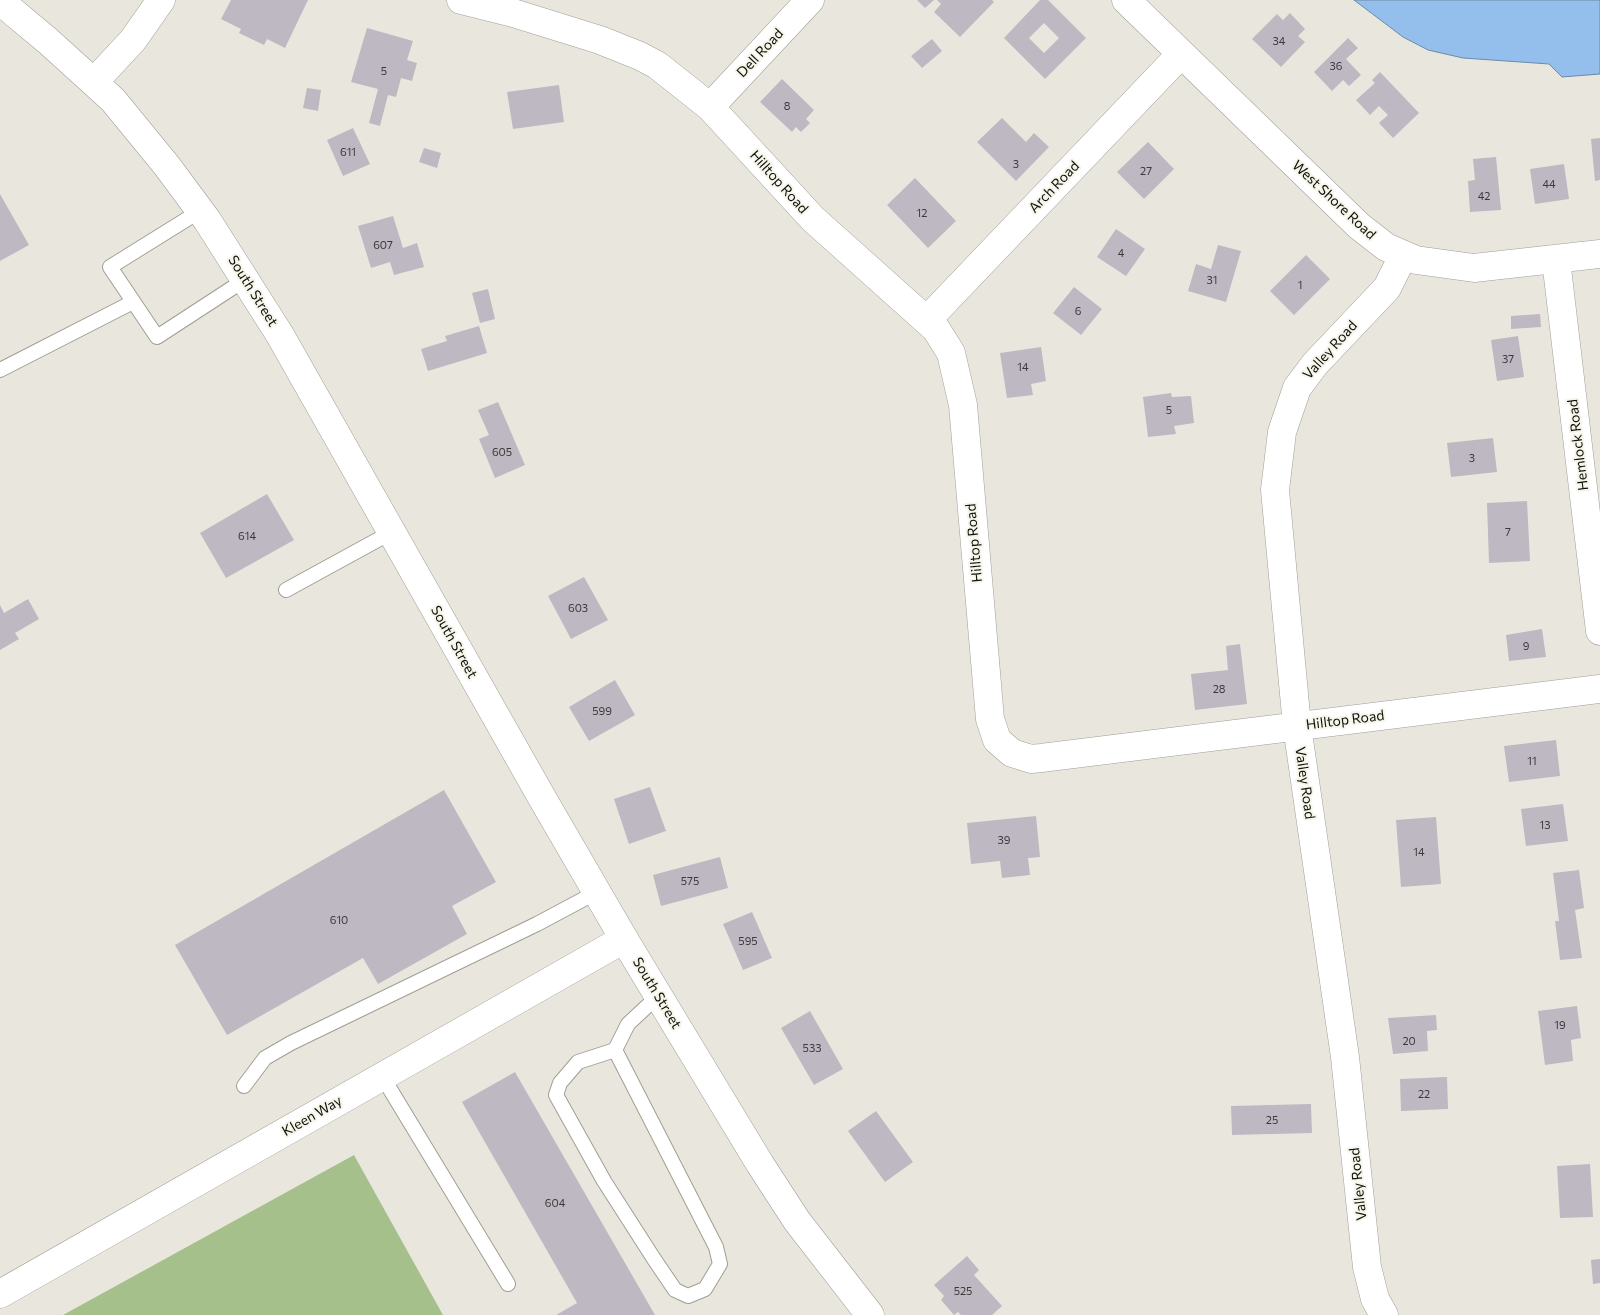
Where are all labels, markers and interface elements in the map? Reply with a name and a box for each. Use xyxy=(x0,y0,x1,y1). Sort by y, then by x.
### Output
street label: Dell Road xyxy=(733,25,787,81)
house number: 34 xyxy=(1273,34,1285,48)
house number: 36 xyxy=(1330,59,1342,73)
house number: 5 xyxy=(381,64,387,78)
house number: 8 xyxy=(784,99,790,113)
house number: 611 xyxy=(340,145,356,159)
street label: Hilltop Road xyxy=(746,147,812,217)
house number: 3 xyxy=(1013,157,1019,171)
street label: West Shore Road xyxy=(1289,157,1379,243)
street label: Arch Road xyxy=(1025,158,1083,216)
house number: 27 xyxy=(1140,164,1152,178)
house number: 44 xyxy=(1542,177,1556,191)
house number: 42 xyxy=(1478,189,1490,203)
house number: 12 xyxy=(917,206,927,220)
house number: 607 xyxy=(373,238,393,252)
house number: 4 xyxy=(1118,246,1124,260)
street label: South Street xyxy=(225,252,281,330)
house number: 31 xyxy=(1207,273,1217,287)
house number: 1 xyxy=(1298,278,1302,292)
house number: 6 xyxy=(1075,304,1081,318)
street label: Valley Road xyxy=(1299,317,1361,383)
house number: 37 xyxy=(1502,352,1514,366)
house number: 14 xyxy=(1017,360,1029,374)
street label: Hemlock Road xyxy=(1564,398,1592,492)
house number: 5 xyxy=(1166,403,1172,417)
house number: 605 xyxy=(492,445,512,459)
house number: 3 xyxy=(1469,451,1475,465)
street label: Hilltop Road xyxy=(962,503,986,583)
house number: 7 xyxy=(1505,525,1511,539)
house number: 614 xyxy=(238,529,256,543)
house number: 603 xyxy=(568,601,588,615)
street label: South Street xyxy=(427,603,481,681)
house number: 9 xyxy=(1523,639,1529,653)
house number: 28 xyxy=(1213,682,1225,696)
house number: 599 xyxy=(592,704,612,718)
street label: Hilltop Road xyxy=(1305,707,1385,733)
street label: Valley Road xyxy=(1292,746,1318,820)
house number: 11 xyxy=(1527,754,1537,768)
house number: 13 xyxy=(1540,818,1550,832)
house number: 39 xyxy=(998,833,1010,847)
house number: 14 xyxy=(1413,845,1425,859)
house number: 575 xyxy=(681,874,699,888)
house number: 610 xyxy=(330,913,348,927)
house number: 595 xyxy=(738,934,758,948)
street label: South Street xyxy=(629,954,685,1032)
house number: 19 xyxy=(1554,1018,1566,1032)
house number: 20 xyxy=(1402,1034,1416,1048)
house number: 533 xyxy=(803,1041,821,1055)
house number: 22 xyxy=(1418,1087,1430,1101)
street label: Kleen Way xyxy=(279,1092,345,1140)
house number: 25 xyxy=(1266,1113,1278,1127)
street label: Valley Road xyxy=(1346,1147,1370,1221)
house number: 604 xyxy=(545,1196,565,1210)
house number: 525 xyxy=(954,1284,972,1298)

